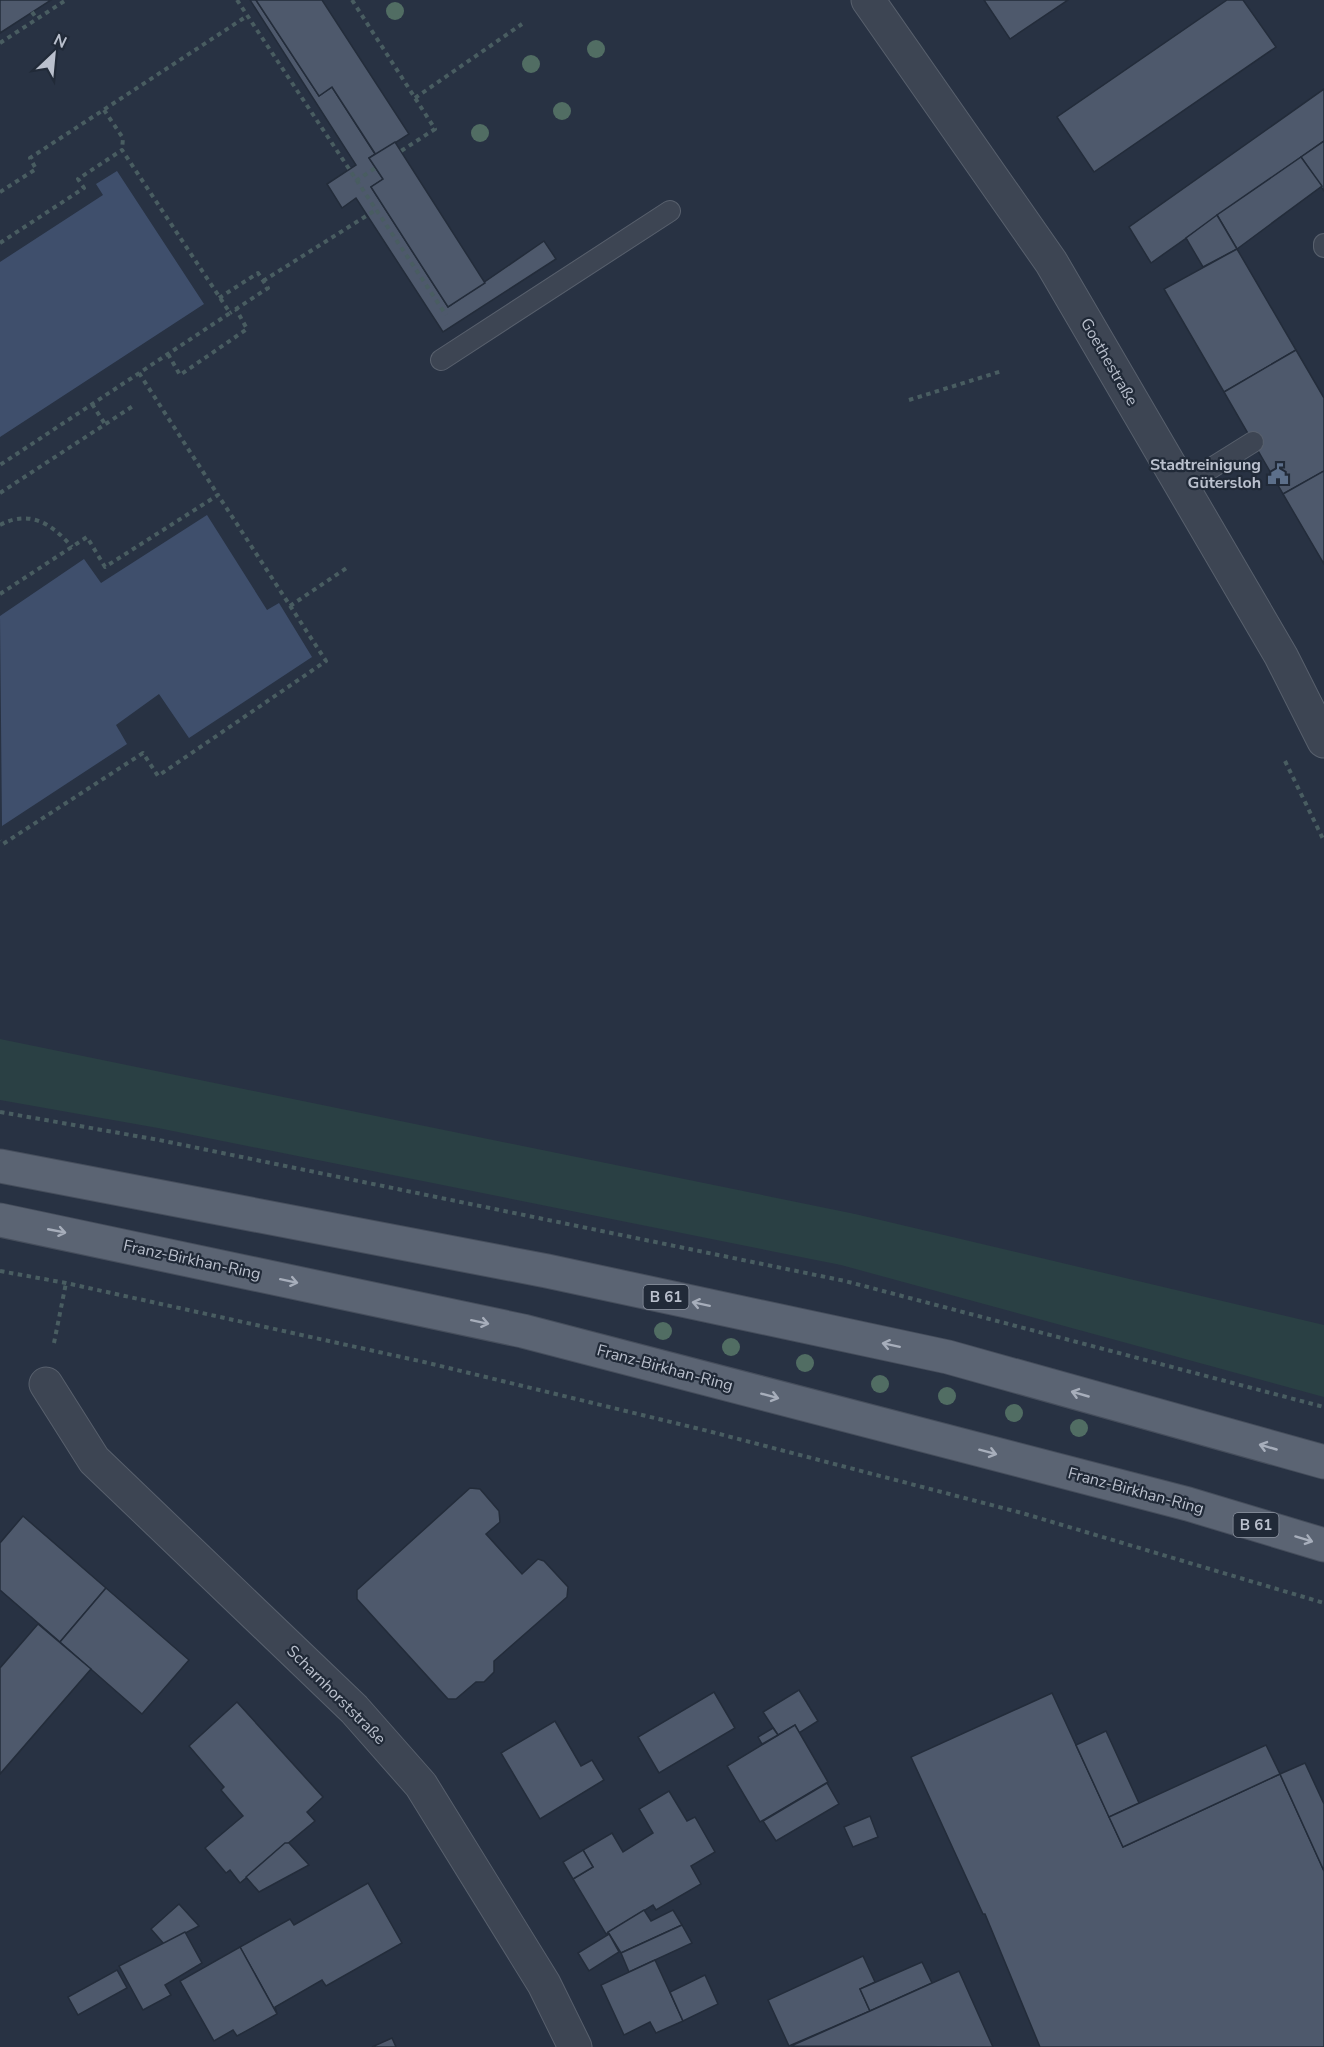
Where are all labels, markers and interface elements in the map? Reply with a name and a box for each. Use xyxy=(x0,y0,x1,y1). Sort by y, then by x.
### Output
north arrow xyxy=(24,24,84,84)
text: N xyxy=(50,29,70,54)
street label: Goethestraße xyxy=(1075,314,1143,410)
place label: Stadtreinigung Gütersloh xyxy=(1150,454,1261,494)
public building icon: Stadtreinigung Gütersloh xyxy=(1266,462,1290,486)
one-way arrow xyxy=(47,1226,67,1237)
street label: Franz-Birkhan-Ring xyxy=(121,1235,263,1285)
one-way arrow xyxy=(279,1276,298,1287)
road number: B 61 xyxy=(644,1285,688,1309)
one-way arrow xyxy=(691,1298,711,1309)
one-way arrow xyxy=(469,1317,489,1328)
street label: Franz-Birkhan-Ring xyxy=(595,1339,735,1397)
one-way arrow xyxy=(882,1339,901,1350)
one-way arrow xyxy=(1071,1388,1090,1399)
one-way arrow xyxy=(761,1390,780,1402)
one-way arrow xyxy=(1259,1440,1278,1452)
one-way arrow xyxy=(978,1447,997,1458)
street label: Franz-Birkhan-Ring xyxy=(1066,1462,1206,1520)
road number: B 61 xyxy=(1234,1513,1278,1537)
one-way arrow xyxy=(1294,1534,1313,1545)
street label: Scharnhorststraße xyxy=(281,1640,391,1750)

